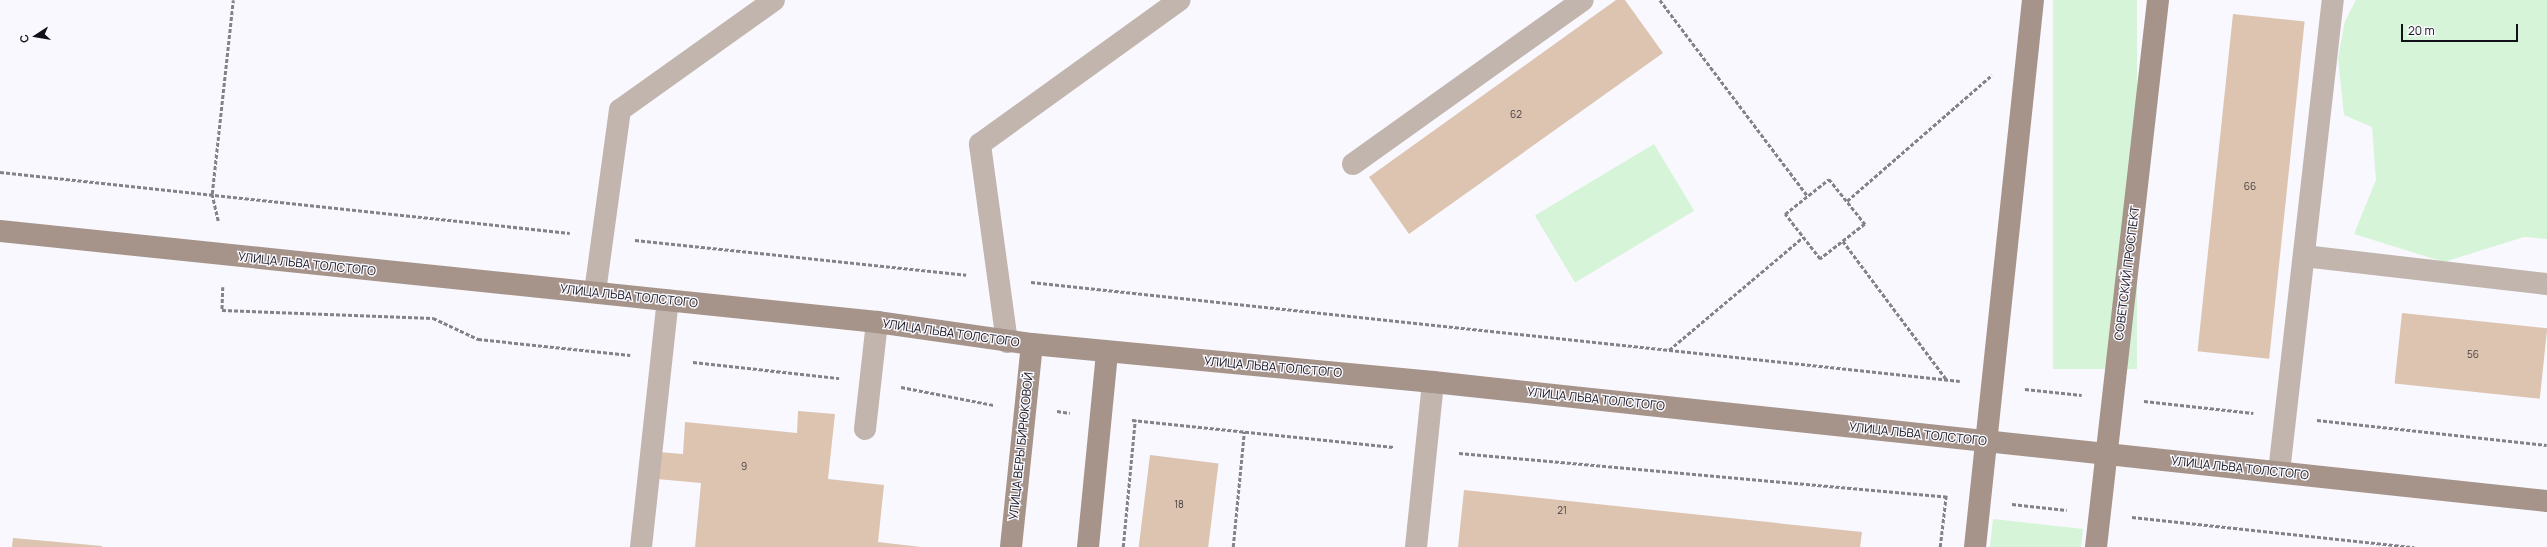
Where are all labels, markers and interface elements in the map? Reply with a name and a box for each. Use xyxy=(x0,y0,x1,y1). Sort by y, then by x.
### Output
north arrow xyxy=(16,16,56,56)
scale bar xyxy=(2403,16,2520,42)
text: 20 m xyxy=(2408,22,2435,39)
text: С xyxy=(16,33,32,44)
house number: 62 xyxy=(1510,109,1522,121)
house number: 66 xyxy=(2244,181,2256,193)
street label: СОВЕТСКИЙ ПРОСПЕКТ xyxy=(2112,205,2142,341)
street label: УЛИЦА ЛЬВА ТОЛСТОГО xyxy=(237,250,377,278)
street label: УЛИЦА ЛЬВА ТОЛСТОГО xyxy=(559,282,699,310)
street label: УЛИЦА ЛЬВА ТОЛСТОГО xyxy=(881,316,1021,350)
house number: 56 xyxy=(2467,349,2479,361)
street label: УЛИЦА ЛЬВА ТОЛСТОГО xyxy=(1203,354,1343,380)
street label: УЛИЦА ВЕРЫ БИРЮКОВОЙ xyxy=(1006,371,1036,521)
street label: УЛИЦА ЛЬВА ТОЛСТОГО xyxy=(1526,385,1666,413)
street label: УЛИЦА ЛЬВА ТОЛСТОГО xyxy=(1848,420,1988,448)
street label: УЛИЦА ЛЬВА ТОЛСТОГО xyxy=(2170,454,2310,482)
house number: 9 xyxy=(741,461,747,473)
house number: 18 xyxy=(1174,499,1184,511)
house number: 21 xyxy=(1557,505,1567,517)

